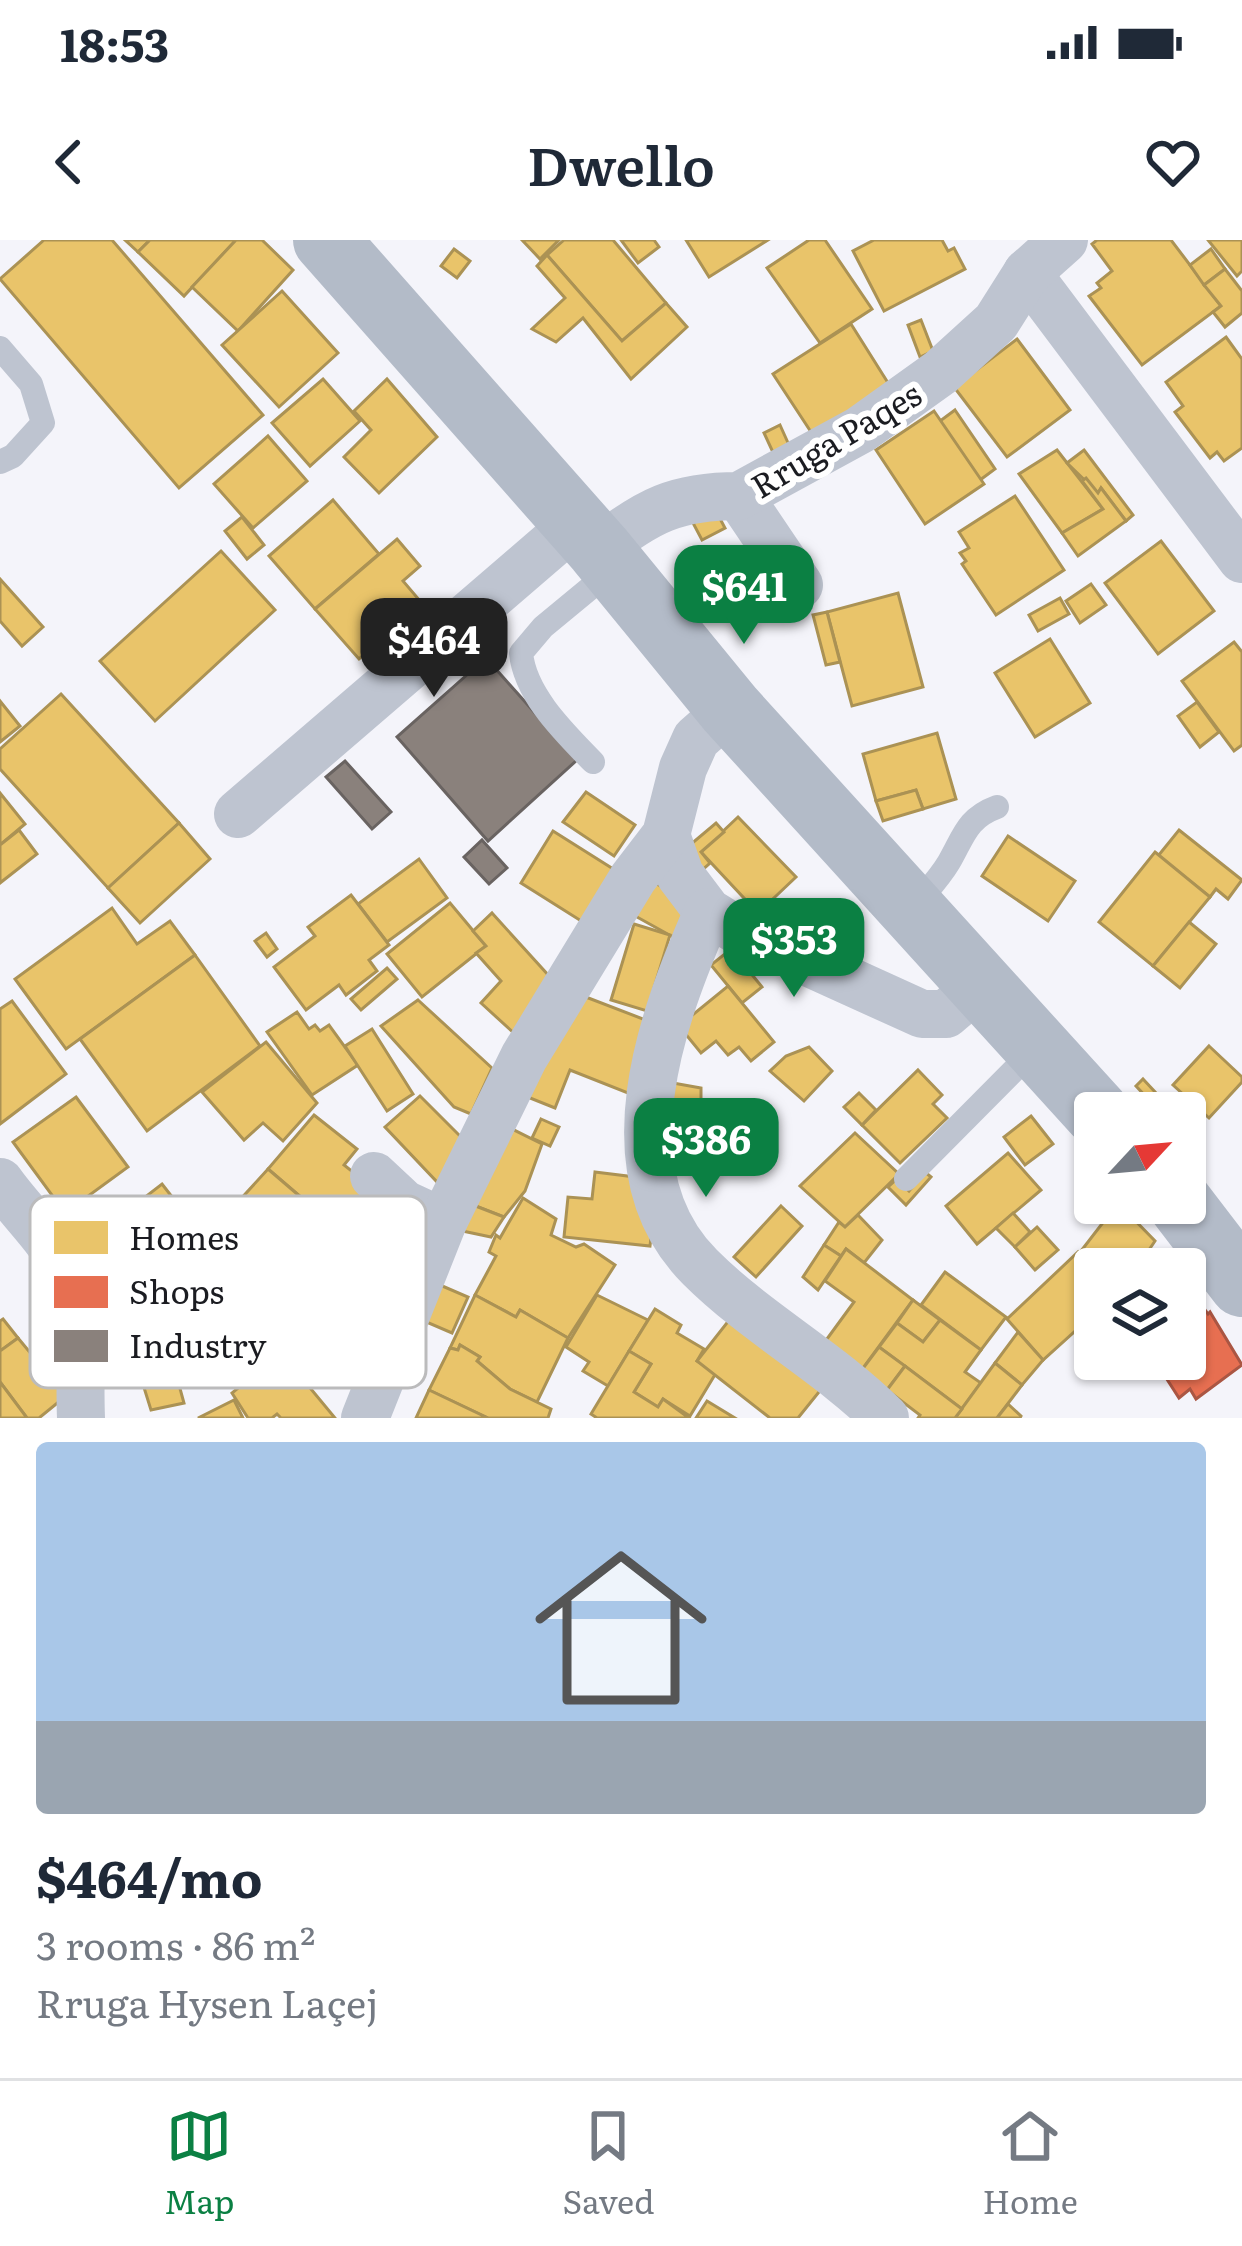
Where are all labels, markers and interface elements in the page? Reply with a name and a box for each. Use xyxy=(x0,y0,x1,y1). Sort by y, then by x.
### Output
text: 18:53 xyxy=(60,9,169,76)
text: Dwello xyxy=(527,122,715,203)
icon: back xyxy=(36,129,102,195)
icon: heart xyxy=(1140,129,1206,195)
street label: Rruga Paqes xyxy=(740,368,930,508)
pin: $641 xyxy=(673,545,815,647)
text: $641 xyxy=(701,555,787,613)
pin: $464 xyxy=(363,598,505,700)
text: $464 xyxy=(387,608,481,666)
pin: $353 xyxy=(723,898,865,1000)
text: $353 xyxy=(750,908,838,966)
north arrow xyxy=(1074,1092,1206,1224)
map controls xyxy=(1074,1092,1206,1380)
pin: $386 xyxy=(635,1098,777,1200)
text: $386 xyxy=(661,1108,751,1166)
legend xyxy=(30,1196,426,1388)
text: Homes xyxy=(129,1211,239,1260)
button: layers xyxy=(1074,1248,1206,1380)
text: Shops xyxy=(129,1265,224,1314)
text: Industry xyxy=(129,1319,267,1368)
icon: home xyxy=(513,1520,729,1736)
text: $464/mo xyxy=(36,1838,262,1914)
text: 3 rooms · 86 m² xyxy=(36,1914,316,1972)
text: Rruga Hysen Laçej xyxy=(36,1972,378,2030)
tab: Map xyxy=(164,2103,234,2224)
tab: Saved xyxy=(563,2103,654,2224)
tab: Home xyxy=(983,2103,1078,2224)

